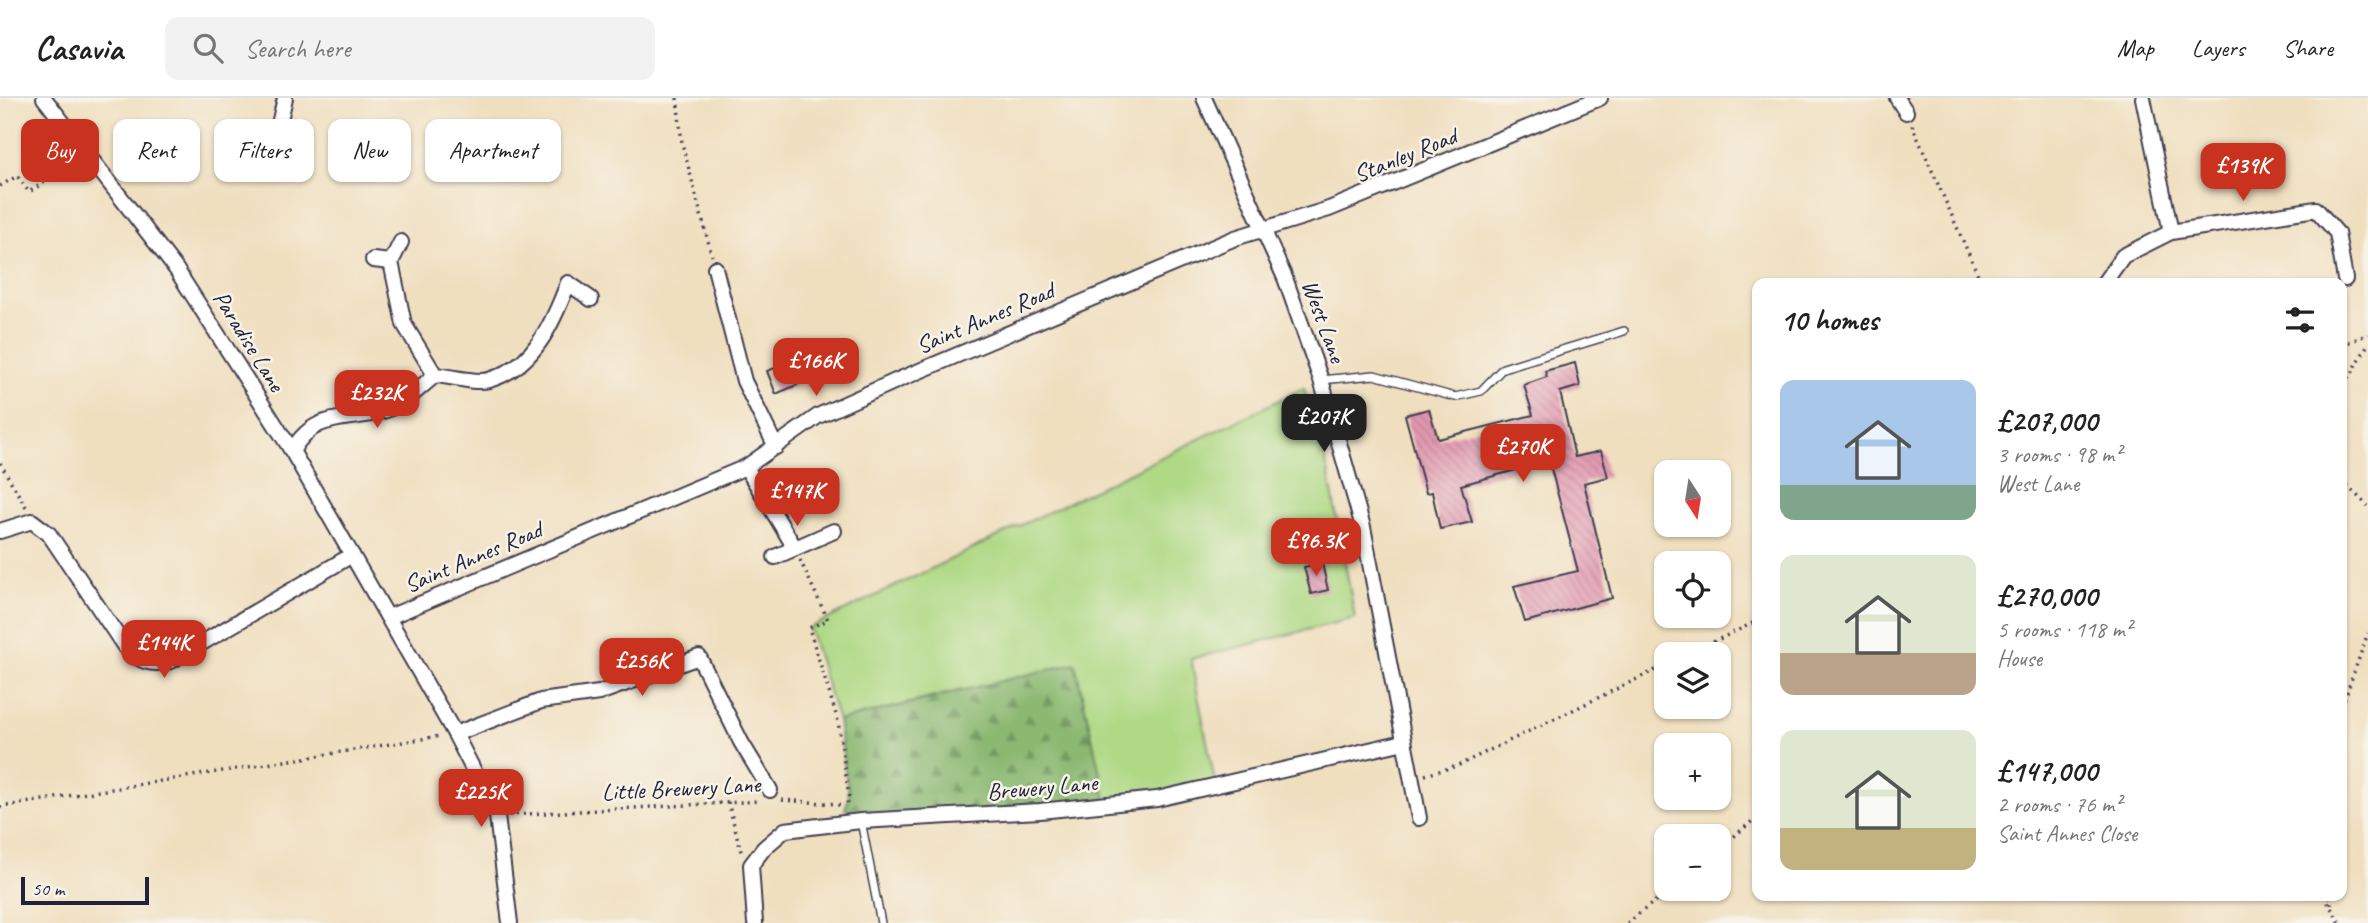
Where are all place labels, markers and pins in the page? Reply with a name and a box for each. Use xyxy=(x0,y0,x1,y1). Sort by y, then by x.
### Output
pin: £139K xyxy=(2194,144,2292,203)
pin: £166K xyxy=(767,338,865,398)
pin: £232K xyxy=(328,370,426,430)
pin: £207K xyxy=(1275,394,1373,454)
pin: £270K xyxy=(1474,424,1572,484)
pin: £147K xyxy=(748,468,846,528)
pin: £96.3K xyxy=(1259,518,1373,578)
pin: £144K xyxy=(115,620,213,680)
pin: £256K xyxy=(593,638,691,698)
pin: £225K xyxy=(432,770,530,829)

